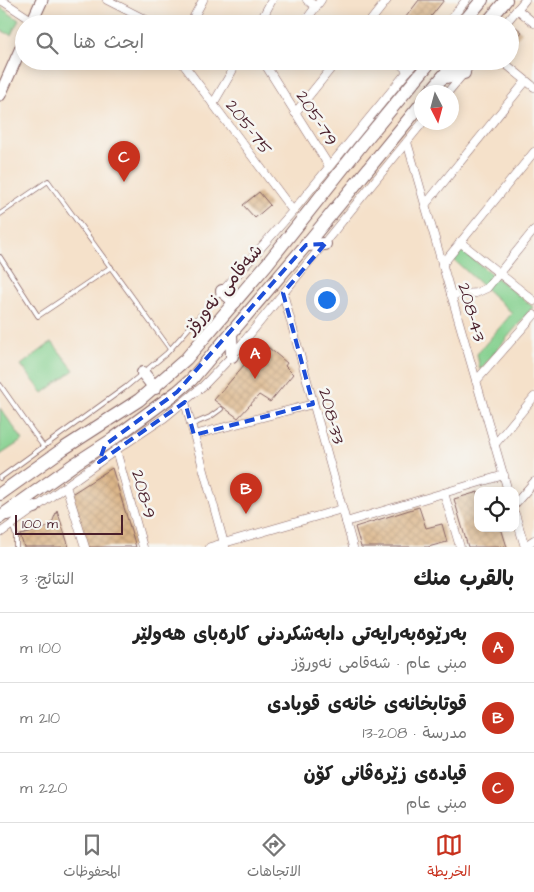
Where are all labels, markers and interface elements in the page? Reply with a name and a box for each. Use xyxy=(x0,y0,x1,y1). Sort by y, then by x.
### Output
search box xyxy=(15,15,519,70)
icon: search xyxy=(33,29,61,57)
text: ابحث هنا xyxy=(73,29,144,56)
north arrow xyxy=(414,85,459,130)
street label: 205-79 xyxy=(290,86,343,151)
street label: 205-75 xyxy=(219,94,278,161)
pin: C xyxy=(108,141,140,182)
street label: شەقامی نەورۆز xyxy=(177,239,269,341)
street label: 208-43 xyxy=(451,280,492,345)
your location xyxy=(314,287,340,313)
pin: A xyxy=(239,338,271,379)
street label: 208-33 xyxy=(312,385,351,447)
street label: 208-9 xyxy=(125,467,162,521)
pin: B xyxy=(230,473,262,514)
map controls xyxy=(474,487,519,532)
button: locate xyxy=(474,487,519,532)
scale bar xyxy=(15,512,122,535)
text: 100 m xyxy=(22,514,58,534)
text: بالقرب منك xyxy=(413,564,514,593)
text: النتائج: 3 xyxy=(20,568,74,590)
text: بەرێوەبەرایەتی دابەشکردنی کارەبای هەولێر xyxy=(134,621,467,648)
text: 100 m xyxy=(20,637,61,659)
text: A xyxy=(493,637,503,659)
text: مبنى عام · شەقامی نەورۆز xyxy=(292,652,467,674)
text: قوتابخانەی خانەی قوبادی xyxy=(267,691,467,718)
text: 210 m xyxy=(20,707,60,729)
text: B xyxy=(492,707,504,729)
text: مدرسة · 208-13 xyxy=(363,722,467,744)
text: قیادەی زێرەڤانی کۆن xyxy=(303,761,467,788)
text: 220 m xyxy=(20,777,67,799)
text: C xyxy=(492,777,504,799)
text: مبنى عام xyxy=(406,792,467,814)
tab: المحفوظات xyxy=(63,831,121,884)
tab: الاتجاهات xyxy=(247,831,301,884)
tab: الخريطة xyxy=(427,831,471,884)

